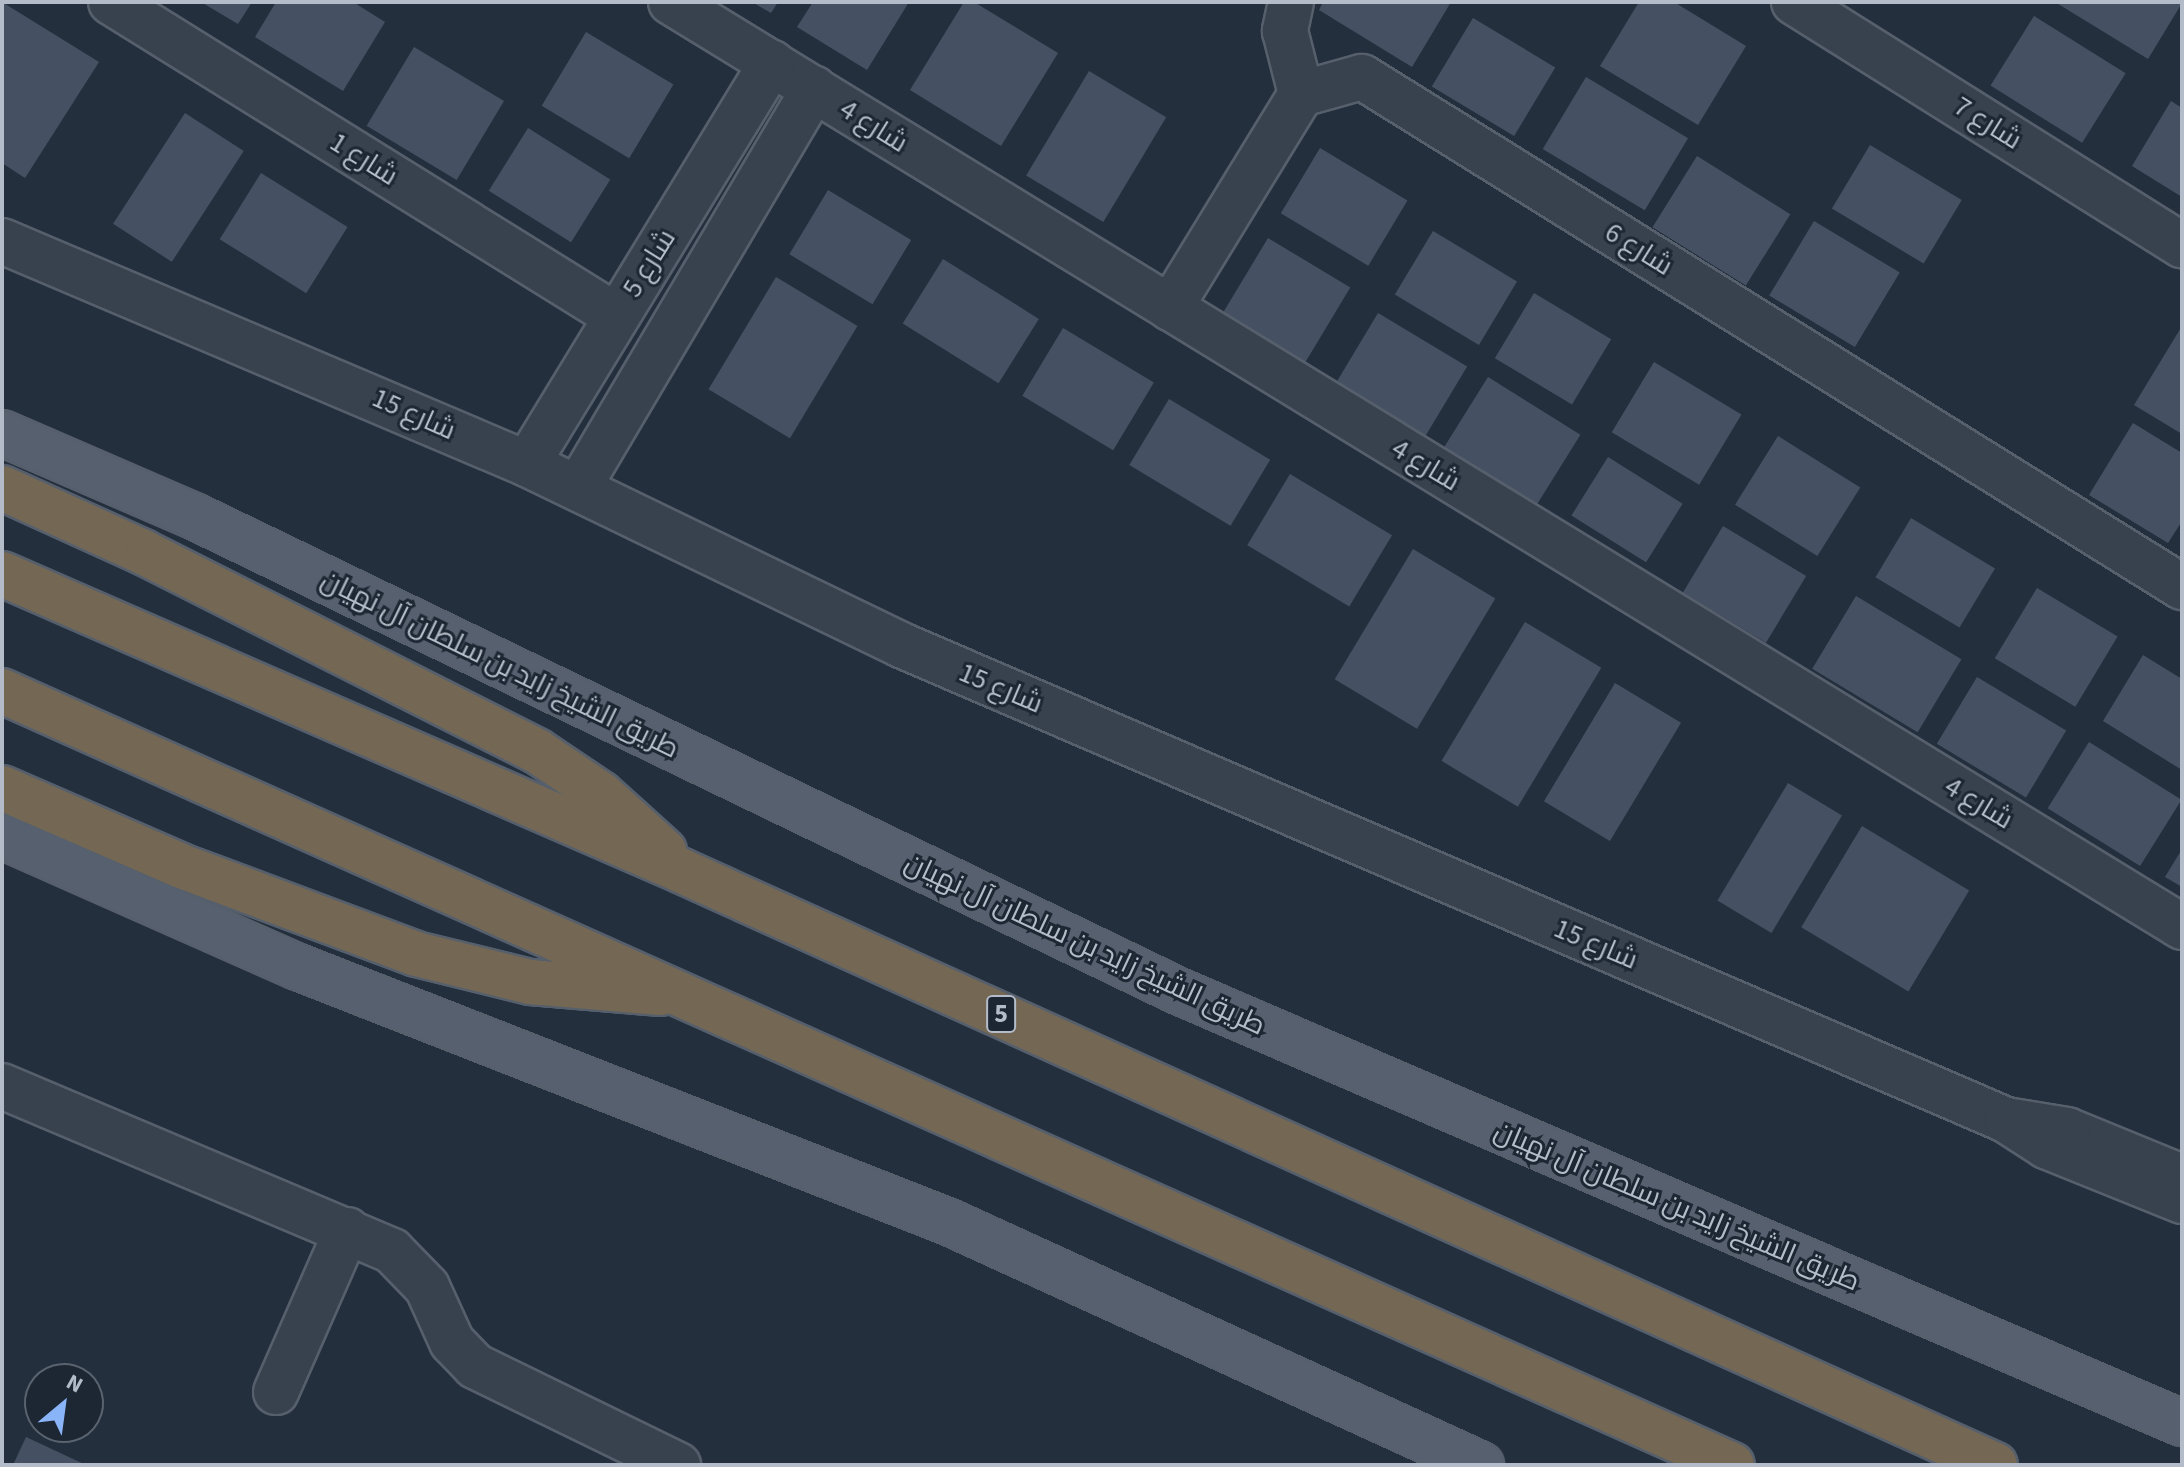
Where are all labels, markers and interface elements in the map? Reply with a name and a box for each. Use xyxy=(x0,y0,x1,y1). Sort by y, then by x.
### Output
street label: شارع 7 xyxy=(1948,89,2028,157)
street label: شارع 4 xyxy=(834,92,914,160)
street label: شارع 1 xyxy=(324,125,404,193)
street label: شارع 6 xyxy=(1599,215,1679,283)
street label: شارع 5 xyxy=(615,223,683,303)
street label: شارع 15 xyxy=(367,381,461,447)
street label: شارع 4 xyxy=(1386,432,1466,498)
street label: طريق الشيخ زايد بن سلطان آل نهيان xyxy=(316,563,684,765)
street label: شارع 15 xyxy=(954,655,1048,721)
street label: شارع 4 xyxy=(1939,770,2019,836)
street label: طريق الشيخ زايد بن سلطان آل نهيان xyxy=(899,846,1271,1042)
street label: شارع 15 xyxy=(1549,911,1643,977)
road number: 5 xyxy=(985,992,1017,1036)
street label: طريق الشيخ زايد بن سلطان آل نهيان xyxy=(1489,1114,1865,1298)
north arrow xyxy=(24,1363,104,1443)
text: N xyxy=(60,1366,89,1401)

